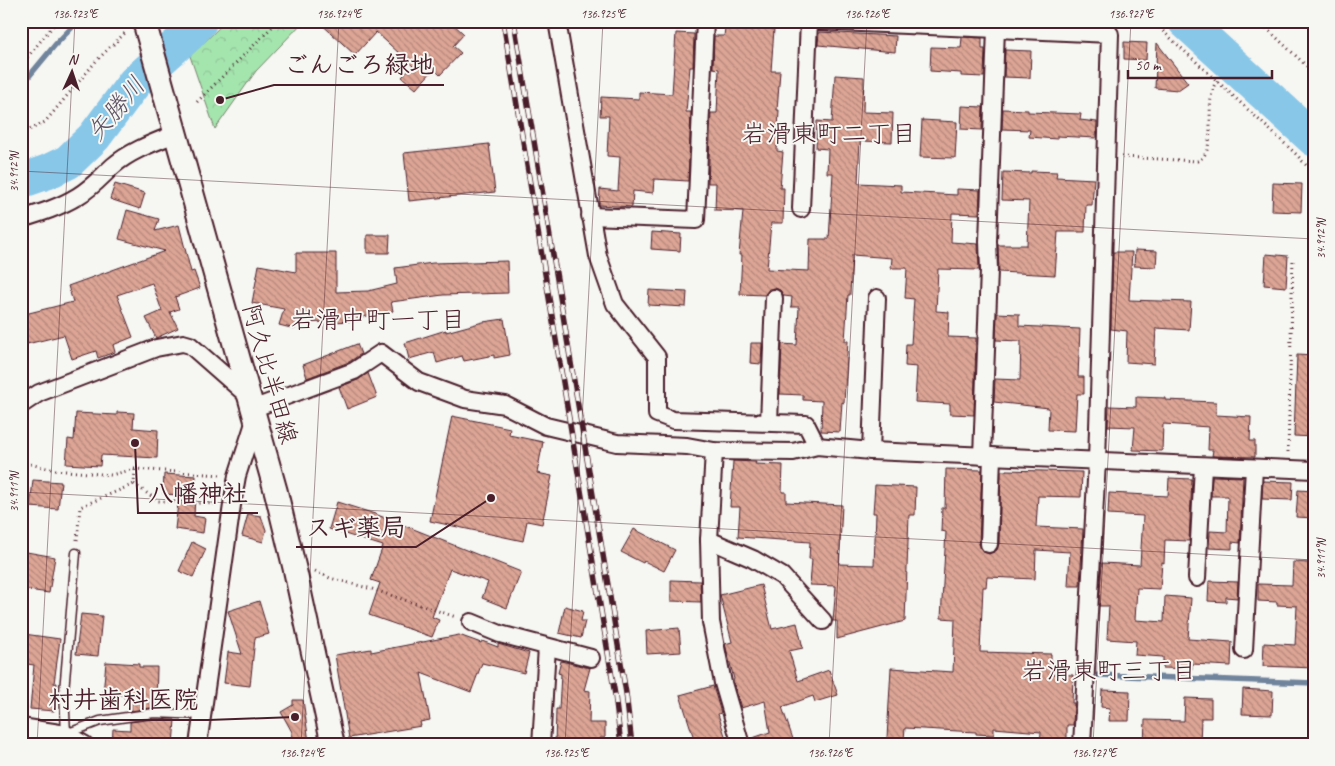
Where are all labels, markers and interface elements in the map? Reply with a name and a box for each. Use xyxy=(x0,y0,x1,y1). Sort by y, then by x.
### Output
text: 136.923°E xyxy=(53,6,99,22)
text: 136.924°E xyxy=(317,6,363,22)
text: 136.925°E xyxy=(581,6,627,22)
text: 136.926°E xyxy=(845,6,891,22)
text: 136.927°E xyxy=(1109,6,1155,22)
callout: ごんごろ緑地 xyxy=(274,45,444,85)
north arrow xyxy=(48,48,98,98)
scale bar xyxy=(1128,48,1271,80)
text: ごんごろ緑地 xyxy=(283,49,435,81)
text: N xyxy=(68,51,80,68)
text: 50 m xyxy=(1135,56,1162,75)
water label: 矢勝川 xyxy=(80,70,152,148)
district label: 岩滑東町二丁目 xyxy=(741,118,917,150)
text: 34.912°N xyxy=(6,150,22,192)
text: 34.912°N xyxy=(1313,217,1329,259)
street label: 阿久比半田線 xyxy=(236,301,304,447)
district label: 岩滑中町一丁目 xyxy=(290,304,466,336)
text: 34.911°N xyxy=(6,470,22,512)
callout: 八幡神社 xyxy=(138,473,258,513)
text: 八幡神社 xyxy=(148,478,248,510)
callout: スギ薬局 xyxy=(296,507,416,547)
text: スギ薬局 xyxy=(306,512,406,544)
text: 34.911°N xyxy=(1313,537,1329,579)
district label: 岩滑東町三丁目 xyxy=(1021,655,1197,687)
callout: 村井歯科医院 xyxy=(38,680,208,720)
text: 村井歯科医院 xyxy=(48,684,198,716)
text: 136.924°E xyxy=(280,745,326,761)
text: 136.925°E xyxy=(544,745,590,761)
text: 136.926°E xyxy=(808,745,854,761)
text: 136.927°E xyxy=(1072,745,1118,761)

